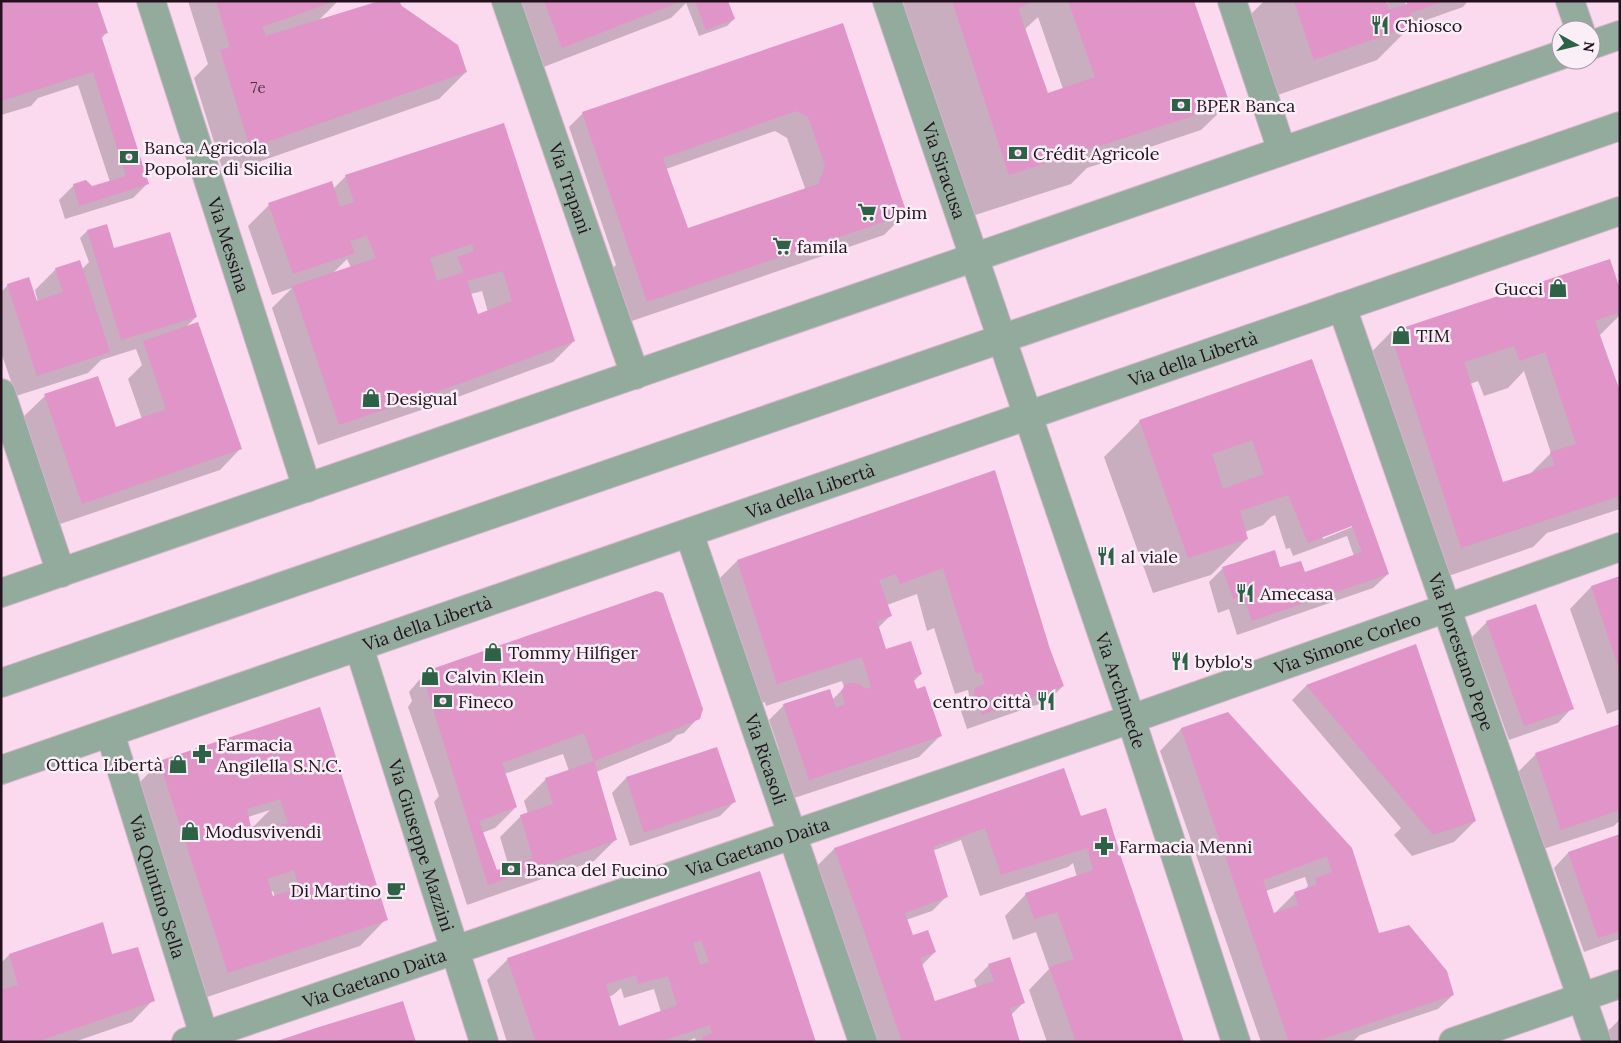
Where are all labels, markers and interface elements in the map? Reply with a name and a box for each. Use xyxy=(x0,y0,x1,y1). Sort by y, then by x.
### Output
restaurant icon: Chiosco xyxy=(1369,14,1391,36)
place label: Chiosco xyxy=(1395,14,1462,37)
north arrow xyxy=(1551,20,1601,70)
text: N xyxy=(1579,40,1599,54)
house number: 7e xyxy=(250,78,266,97)
bank icon: BPER Banca xyxy=(1170,94,1192,116)
place label: BPER Banca xyxy=(1196,94,1295,117)
street label: Via Siracusa xyxy=(917,118,972,222)
place label: Banca Agricola Popolare di Sicilia xyxy=(144,136,292,180)
street label: Via Trapani xyxy=(544,139,597,237)
bank icon: Crédit Agricole xyxy=(1007,142,1029,164)
place label: Crédit Agricole xyxy=(1033,142,1160,165)
bank icon: Banca Agricola Popolare di Sicilia xyxy=(118,146,140,168)
street label: Via Messina xyxy=(203,193,255,295)
supermarket icon: Upim xyxy=(856,201,878,223)
place label: Upim xyxy=(882,201,927,224)
supermarket icon: famila xyxy=(771,235,793,257)
place label: famila xyxy=(797,235,848,258)
place label: Gucci xyxy=(1494,277,1543,300)
shop icon: Gucci xyxy=(1547,277,1569,299)
shop icon: TIM xyxy=(1390,324,1412,346)
place label: TIM xyxy=(1416,324,1450,347)
street label: Via della Libertà xyxy=(1125,326,1260,392)
shop icon: Desigual xyxy=(360,387,382,409)
place label: Desigual xyxy=(386,387,458,410)
street label: Via della Libertà xyxy=(742,458,878,524)
restaurant icon: al viale xyxy=(1095,545,1117,567)
place label: al viale xyxy=(1121,545,1178,568)
street label: Via Florestano Pepe xyxy=(1423,569,1500,734)
restaurant icon: Amecasa xyxy=(1234,582,1256,604)
place label: Amecasa xyxy=(1259,582,1333,605)
street label: Via della Libertà xyxy=(359,590,495,656)
street label: Via Simone Corleo xyxy=(1270,607,1424,680)
street label: Via Archimede xyxy=(1091,628,1151,752)
shop icon: Tommy Hilfiger xyxy=(482,641,504,663)
place label: Tommy Hilfiger xyxy=(508,641,638,664)
restaurant icon: byblo's xyxy=(1169,650,1191,672)
place label: byblo's xyxy=(1195,650,1252,673)
shop icon: Calvin Klein xyxy=(419,665,441,687)
place label: Calvin Klein xyxy=(445,665,545,688)
bank icon: Fineco xyxy=(432,690,454,712)
place label: Fineco xyxy=(458,690,513,713)
place label: centro città xyxy=(933,690,1031,713)
restaurant icon: centro città xyxy=(1035,690,1057,712)
street label: Via Ricasoli xyxy=(740,710,792,808)
place label: Farmacia Angilella S.N.C. xyxy=(216,733,342,777)
pharmacy icon: Farmacia Angilella S.N.C. xyxy=(191,743,213,765)
place label: Ottica Libertà xyxy=(46,753,163,776)
shop icon: Ottica Libertà xyxy=(167,753,189,775)
street label: Via Giuseppe Mazzini xyxy=(383,755,460,934)
street label: Via Quintino Sella xyxy=(124,811,191,961)
street label: Via Gaetano Daita xyxy=(682,812,832,882)
shop icon: Modusvivendi xyxy=(179,820,201,842)
place label: Modusvivendi xyxy=(205,820,321,843)
pharmacy icon: Farmacia Menni xyxy=(1093,835,1115,857)
place label: Farmacia Menni xyxy=(1119,835,1252,858)
bank icon: Banca del Fucino xyxy=(500,858,522,880)
place label: Banca del Fucino xyxy=(526,858,668,881)
place label: Di Martino xyxy=(291,879,381,902)
cafe icon: Di Martino xyxy=(385,879,407,901)
street label: Via Gaetano Daita xyxy=(299,943,449,1013)

